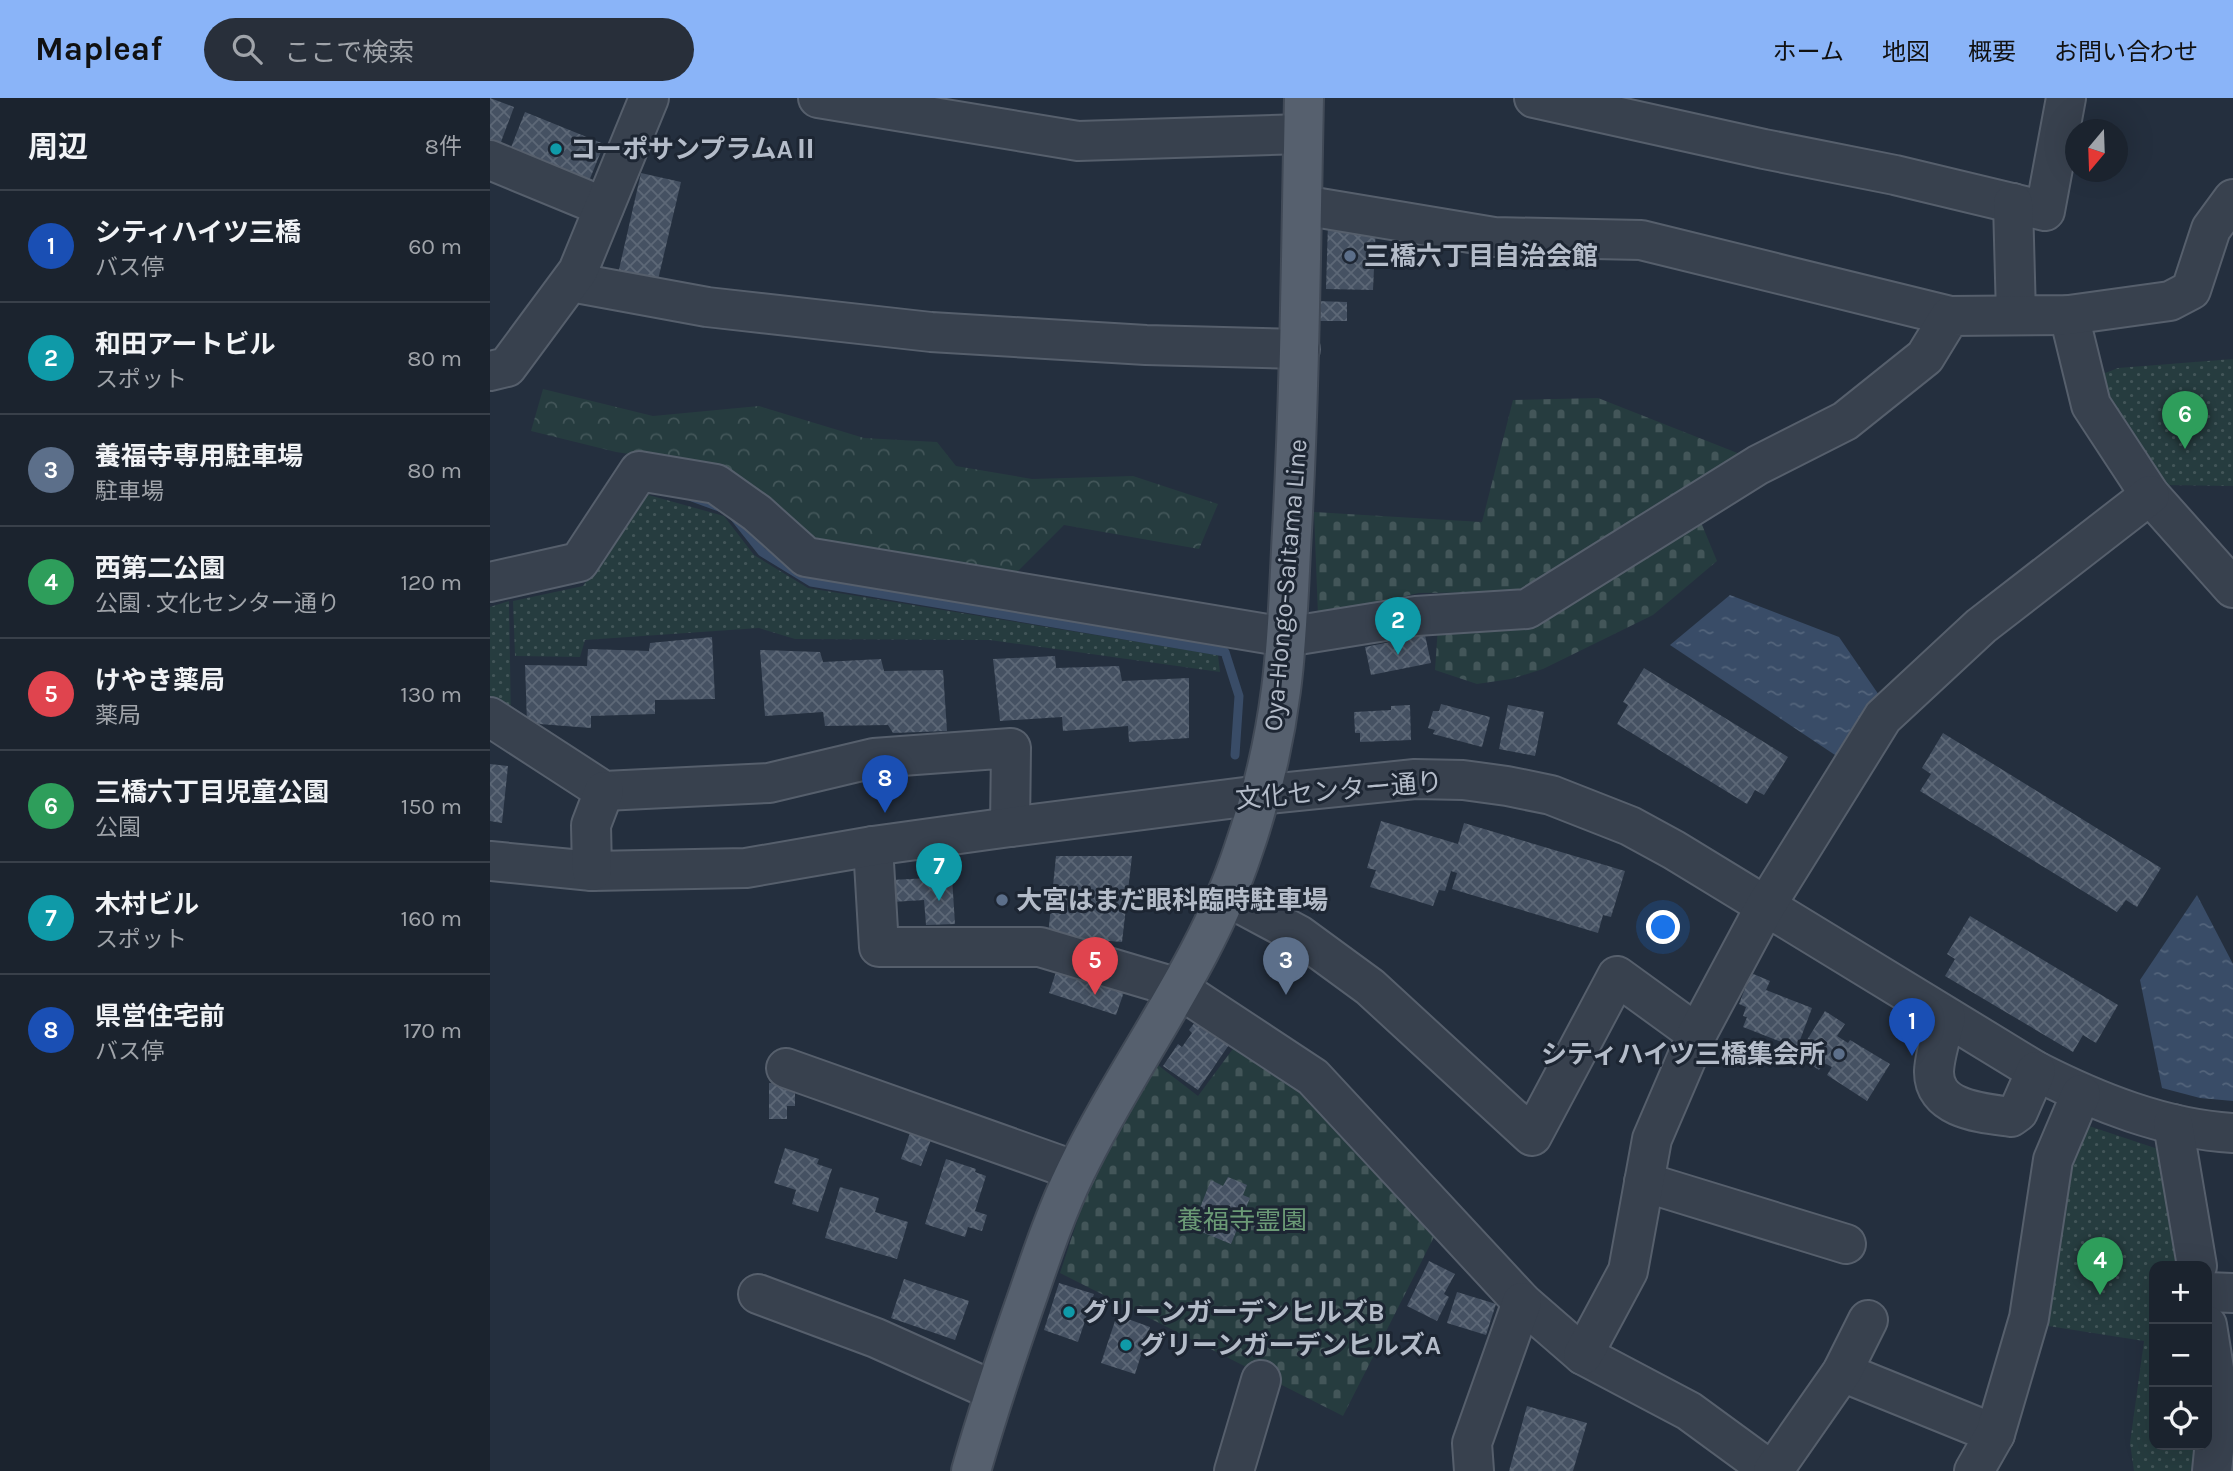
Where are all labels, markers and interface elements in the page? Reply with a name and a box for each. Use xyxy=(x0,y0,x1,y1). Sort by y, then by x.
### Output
search box xyxy=(204,18,694,81)
text: Mapleaf xyxy=(35,30,162,68)
icon: search xyxy=(228,30,266,68)
text: ここで検索 xyxy=(284,37,414,68)
text: ホーム xyxy=(1773,38,1844,66)
text: 地図 xyxy=(1882,38,1930,66)
text: 概要 xyxy=(1968,38,2016,66)
text: お問い合わせ xyxy=(2054,38,2198,66)
north arrow xyxy=(2065,119,2128,182)
text: 周辺 xyxy=(28,129,88,165)
text: 8件 xyxy=(425,133,462,160)
place label: コーポサンプラムAⅡ xyxy=(570,134,819,165)
marker: コーポサンプラムAⅡ xyxy=(548,141,564,157)
text: シティハイツ三橋 xyxy=(95,217,301,248)
text: 1 xyxy=(47,233,55,260)
text: 60 m xyxy=(408,233,462,260)
place label: 三橋六丁目自治会館 xyxy=(1364,241,1598,272)
marker: 三橋六丁目自治会館 xyxy=(1342,248,1358,264)
text: バス停 xyxy=(95,254,164,281)
text: 和田アートビル xyxy=(95,329,275,360)
text: 2 xyxy=(44,345,58,372)
text: 80 m xyxy=(407,345,462,372)
text: スポット xyxy=(95,366,187,393)
pin: 6 xyxy=(2162,391,2208,449)
street label: Oya-Hongo-Saitama Line xyxy=(1257,438,1314,732)
text: 養福寺専用駐車場 xyxy=(95,441,303,472)
text: 3 xyxy=(44,457,58,484)
text: 80 m xyxy=(407,457,462,484)
text: 駐車場 xyxy=(95,478,164,505)
text: 西第二公園 xyxy=(95,553,225,584)
text: 4 xyxy=(44,569,58,596)
text: 120 m xyxy=(400,569,462,596)
text: 公園 · 文化センター通り xyxy=(95,590,340,617)
pin: 2 xyxy=(1375,597,1421,655)
text: けやき薬局 xyxy=(95,665,225,696)
text: 5 xyxy=(44,681,58,708)
text: 130 m xyxy=(400,681,462,708)
text: 薬局 xyxy=(95,702,141,729)
pin: 8 xyxy=(862,755,908,813)
street label: 文化センター通り xyxy=(1234,766,1444,815)
text: 三橋六丁目児童公園 xyxy=(95,777,329,808)
text: 6 xyxy=(44,793,58,820)
text: 150 m xyxy=(401,793,462,820)
text: 公園 xyxy=(95,814,141,841)
pin: 7 xyxy=(916,843,962,901)
place label: 大宮はまだ眼科臨時駐車場 xyxy=(1016,885,1328,916)
text: 木村ビル xyxy=(95,889,199,920)
marker: 大宮はまだ眼科臨時駐車場 xyxy=(994,892,1010,908)
text: 7 xyxy=(45,905,57,932)
text: 160 m xyxy=(401,905,462,932)
your location xyxy=(1646,910,1680,944)
text: スポット xyxy=(95,926,187,953)
pin: 5 xyxy=(1072,937,1118,995)
pin: 3 xyxy=(1263,937,1309,995)
pin: 1 xyxy=(1889,998,1935,1056)
text: 県営住宅前 xyxy=(95,1001,225,1032)
text: 8 xyxy=(44,1017,58,1044)
text: 170 m xyxy=(403,1017,462,1044)
text: バス停 xyxy=(95,1038,164,1065)
place label: シティハイツ三橋集会所 xyxy=(1541,1039,1825,1070)
marker: シティハイツ三橋集会所 xyxy=(1831,1046,1847,1062)
park label: 養福寺霊園 xyxy=(1177,1205,1307,1236)
pin: 4 xyxy=(2077,1237,2123,1295)
map controls xyxy=(2149,1261,2212,1450)
button: + xyxy=(2149,1261,2212,1324)
place label: グリーンガーデンヒルズB xyxy=(1083,1297,1385,1328)
marker: グリーンガーデンヒルズB xyxy=(1061,1304,1077,1320)
button: − xyxy=(2149,1324,2212,1387)
place label: グリーンガーデンヒルズA xyxy=(1140,1330,1441,1361)
marker: グリーンガーデンヒルズA xyxy=(1118,1337,1134,1353)
button: locate xyxy=(2149,1387,2212,1450)

